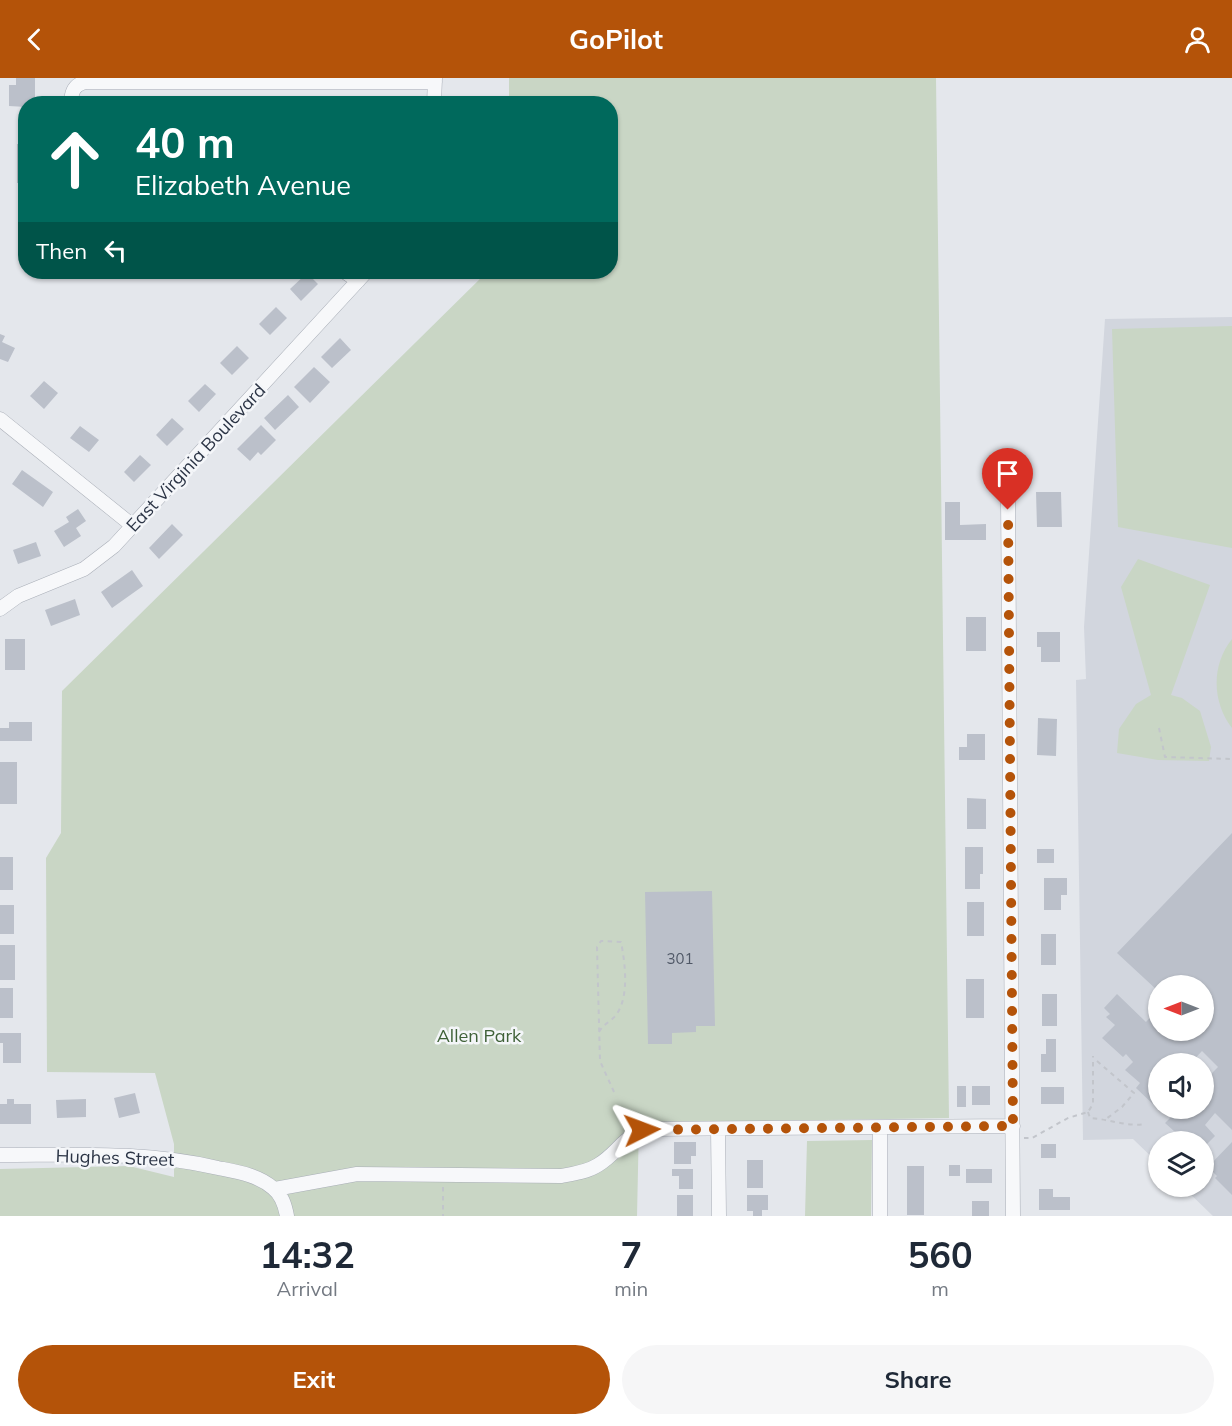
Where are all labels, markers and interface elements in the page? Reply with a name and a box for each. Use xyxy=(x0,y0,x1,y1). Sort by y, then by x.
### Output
text: GoPilot xyxy=(569,22,663,56)
icon: back xyxy=(18,23,51,56)
icon: person xyxy=(1181,23,1214,56)
text: 40 m xyxy=(135,116,235,169)
icon: ahead xyxy=(36,120,114,198)
text: Elizabeth Avenue xyxy=(135,168,351,202)
icon: left xyxy=(99,234,132,267)
text: Then xyxy=(36,237,87,265)
street label: East Virginia Boulevard xyxy=(121,379,270,536)
pin xyxy=(982,448,1033,510)
icon: arrive xyxy=(991,457,1024,490)
house number: 301 xyxy=(666,949,694,968)
north arrow xyxy=(1148,975,1214,1041)
map controls xyxy=(1148,975,1214,1197)
park label: Allen Park xyxy=(437,1024,522,1047)
button: sound xyxy=(1148,1053,1214,1119)
position arrow xyxy=(610,1098,674,1162)
button: layers xyxy=(1148,1131,1214,1197)
street label: Hughes Street xyxy=(55,1144,175,1171)
text: 14:32 xyxy=(259,1232,355,1277)
text: 7 xyxy=(620,1232,642,1277)
text: 560 xyxy=(908,1232,973,1277)
text: Arrival xyxy=(277,1276,338,1301)
text: min xyxy=(614,1276,648,1301)
text: m xyxy=(931,1276,949,1301)
button: Exit xyxy=(18,1345,610,1414)
button: Share xyxy=(622,1345,1214,1414)

